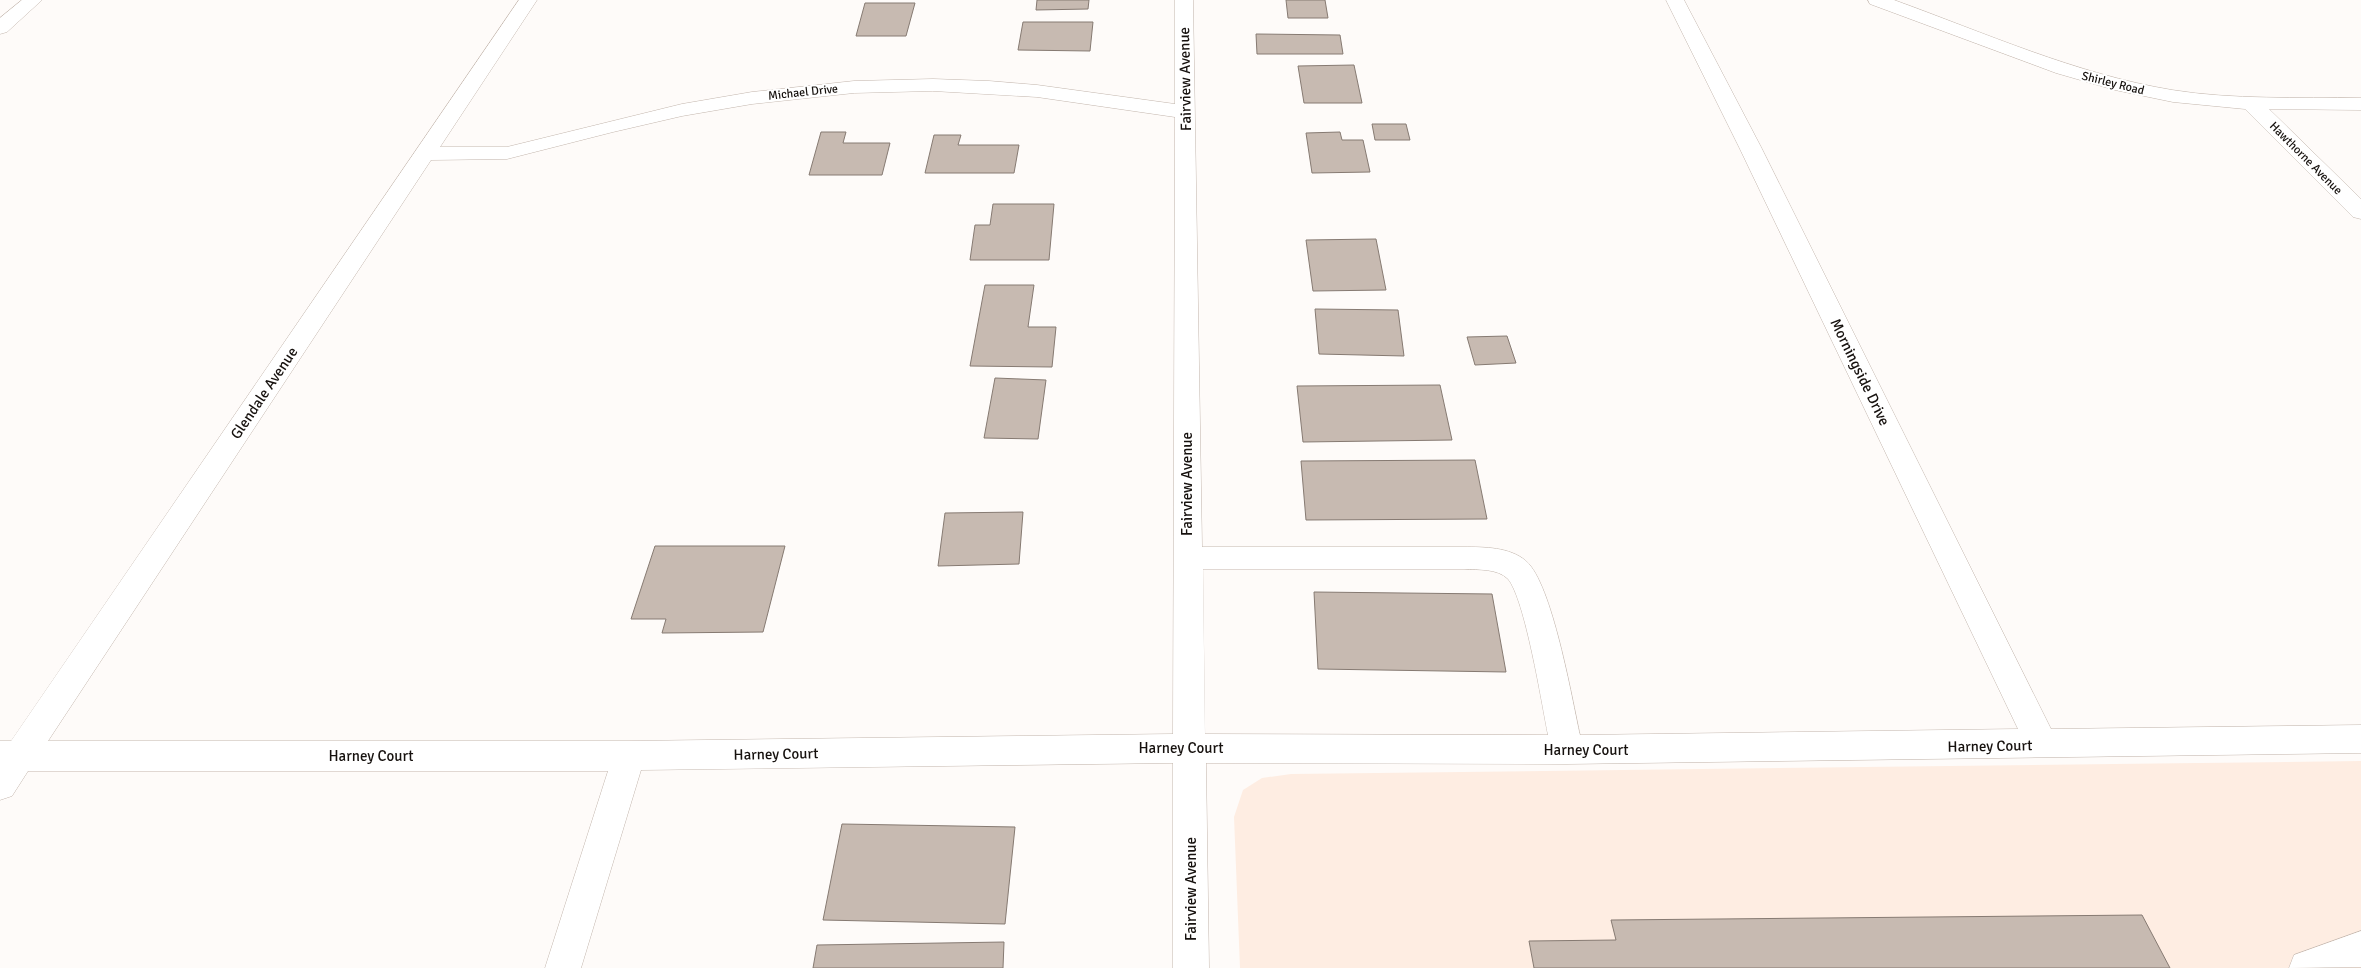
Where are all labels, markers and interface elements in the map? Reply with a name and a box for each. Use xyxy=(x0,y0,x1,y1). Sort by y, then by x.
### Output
street label: Fairview Avenue xyxy=(1175,27,1195,131)
street label: Shirley Road xyxy=(2080,68,2146,99)
street label: Michael Drive xyxy=(767,81,839,104)
street label: Hawthorne Avenue xyxy=(2266,119,2345,198)
street label: Morningside Drive xyxy=(1826,316,1894,428)
street label: Glendale Avenue xyxy=(227,344,301,442)
street label: Fairview Avenue xyxy=(1178,432,1196,536)
street label: Harney Court xyxy=(1947,736,2033,756)
street label: Harney Court xyxy=(1138,739,1224,757)
street label: Harney Court xyxy=(1543,741,1629,759)
street label: Harney Court xyxy=(733,744,819,764)
street label: Harney Court xyxy=(328,747,414,765)
street label: Fairview Avenue xyxy=(1182,837,1200,941)

